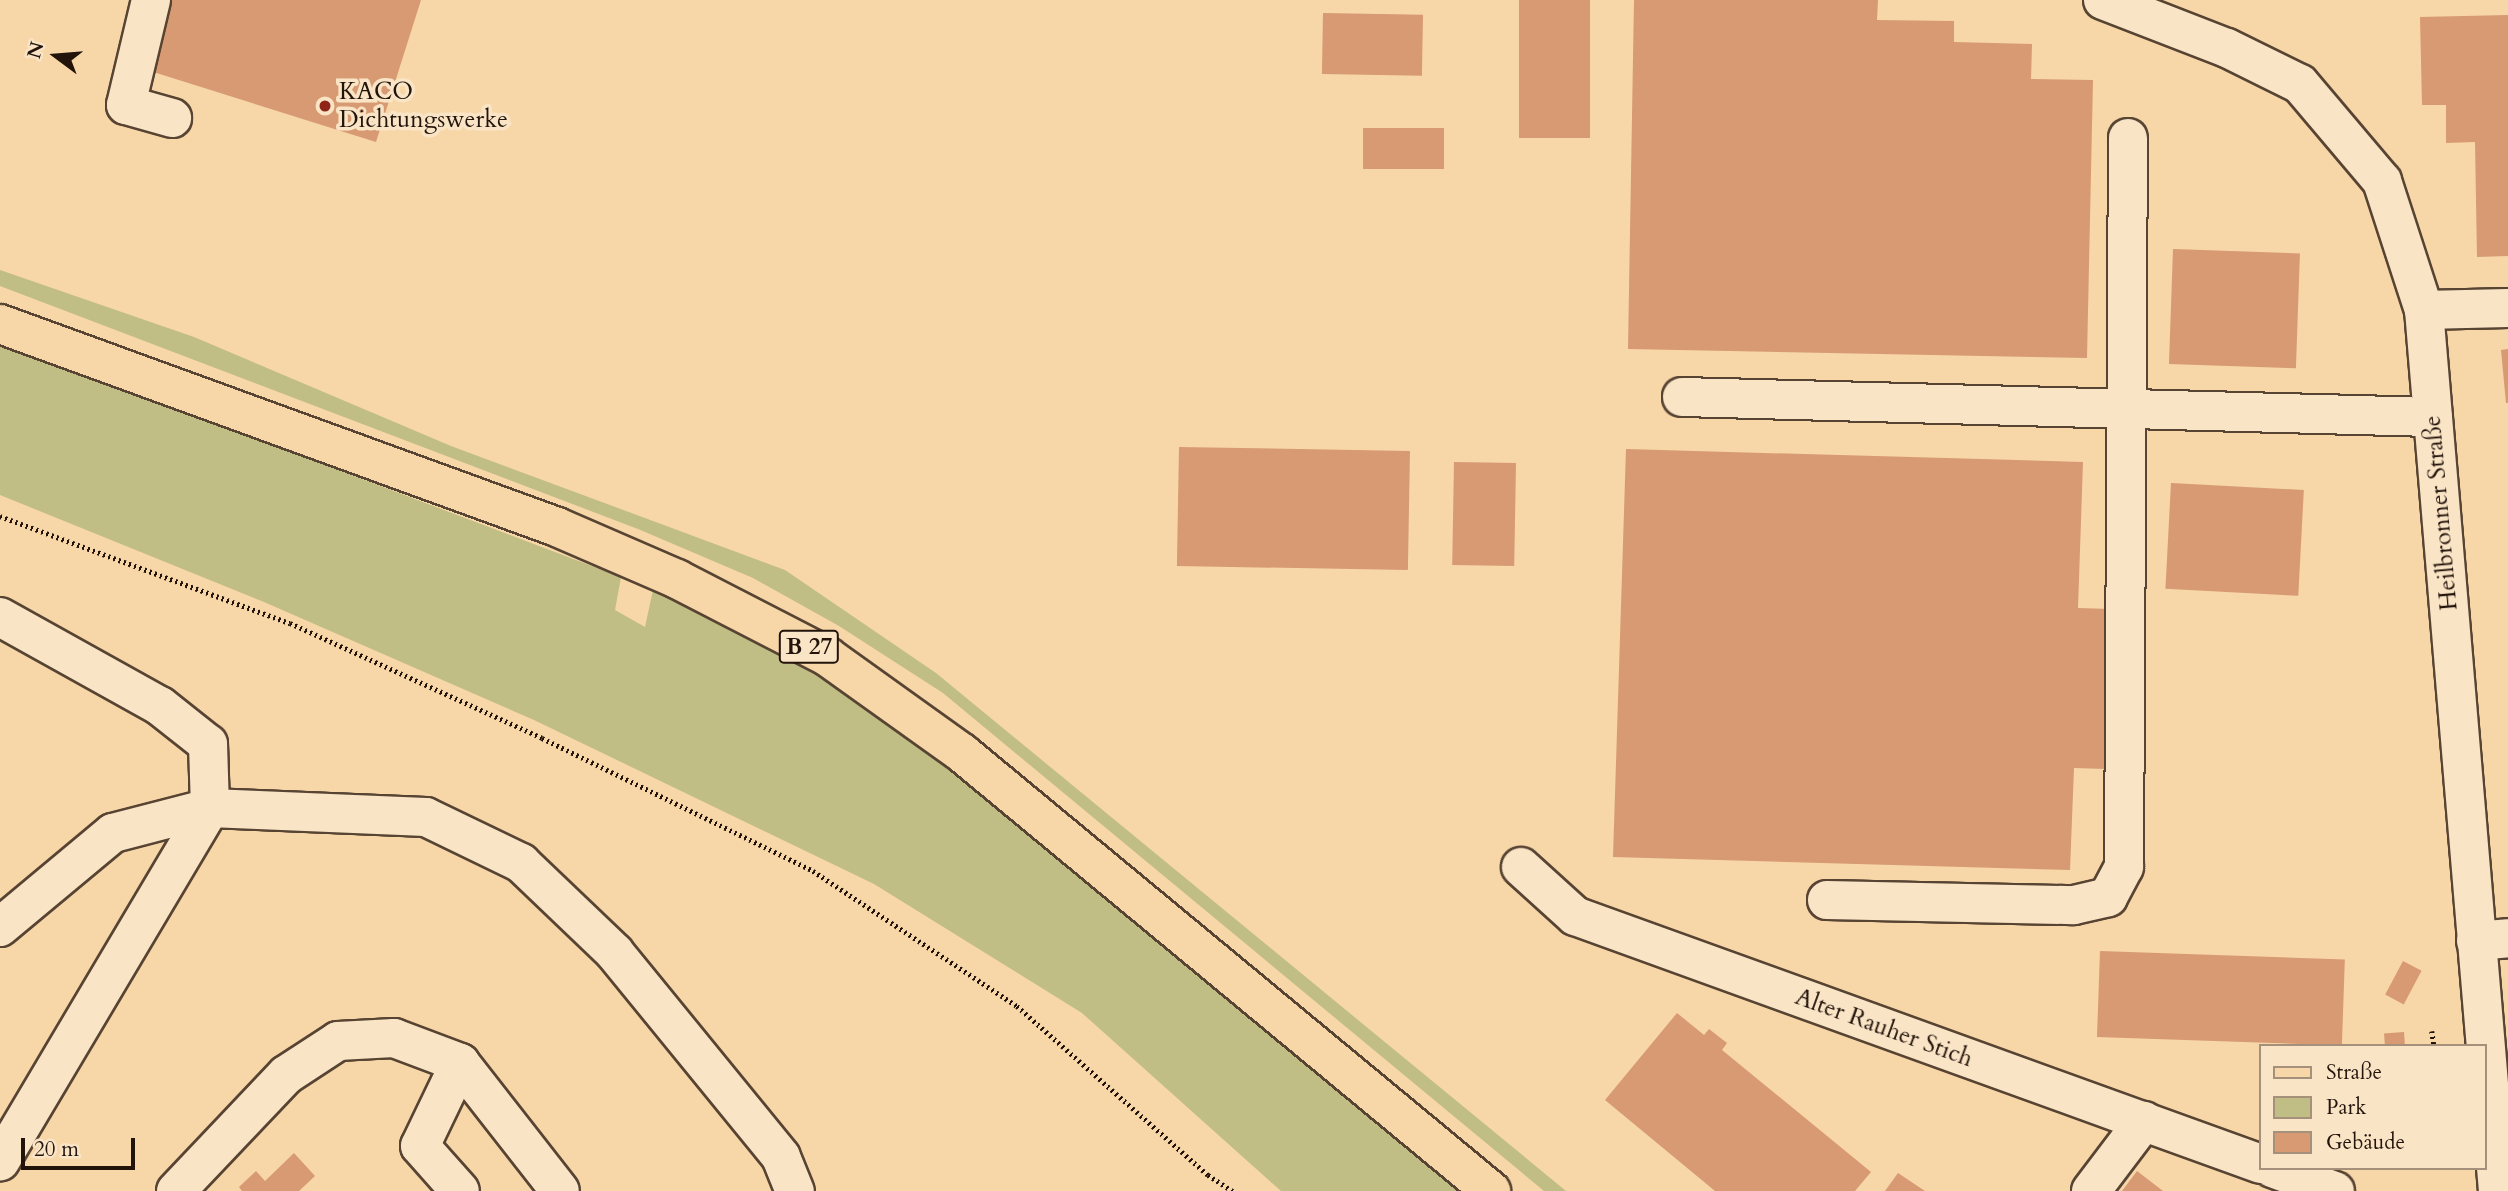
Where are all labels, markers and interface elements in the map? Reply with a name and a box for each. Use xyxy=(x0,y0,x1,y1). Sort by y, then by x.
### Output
north arrow xyxy=(21,21,91,91)
text: N xyxy=(21,39,51,62)
place label: KACO Dichtungswerke xyxy=(339,78,508,134)
marker: KACO Dichtungswerke xyxy=(317,98,333,114)
street label: Heilbronner Straße xyxy=(2418,414,2464,612)
road number: B 27 xyxy=(778,628,840,666)
street label: Alter Rauher Stich xyxy=(1791,983,1977,1073)
legend xyxy=(2260,1044,2487,1170)
text: Straße xyxy=(2326,1058,2382,1087)
text: Park xyxy=(2326,1093,2366,1122)
scale bar xyxy=(24,1124,138,1168)
text: Gebäude xyxy=(2326,1128,2405,1157)
text: 20 m xyxy=(34,1135,79,1164)

